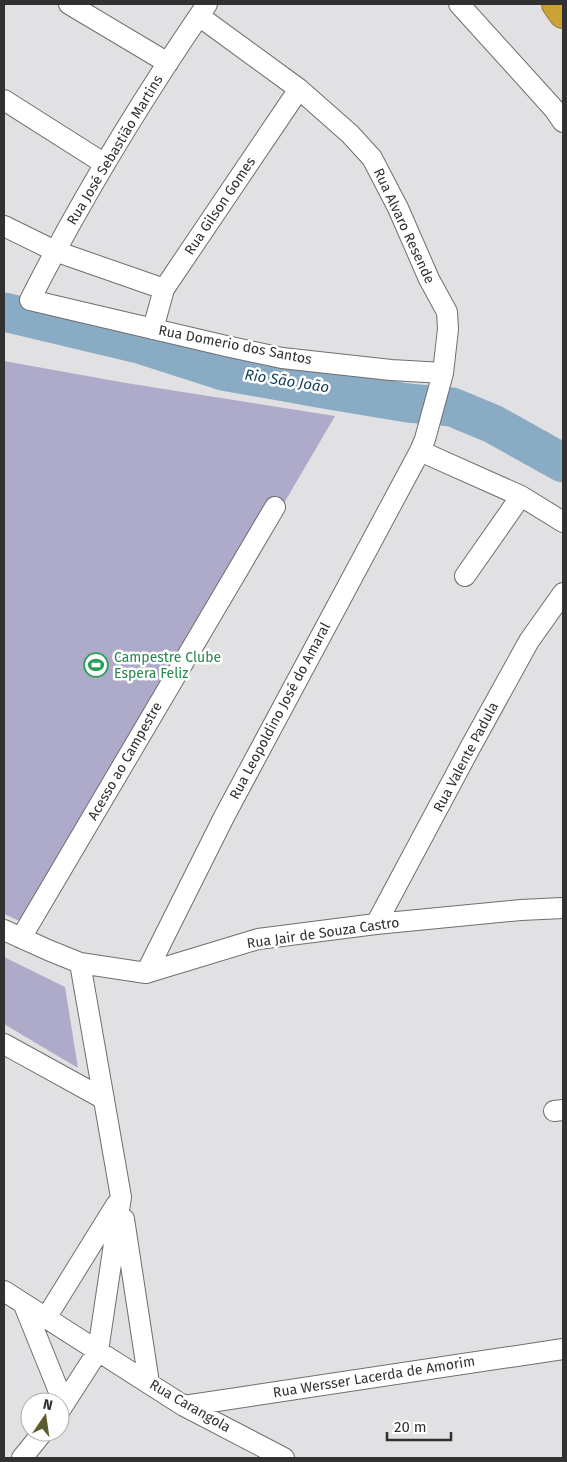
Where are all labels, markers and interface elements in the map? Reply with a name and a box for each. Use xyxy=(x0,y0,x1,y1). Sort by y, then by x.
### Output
street label: Rua José Sebastião Martins xyxy=(63,72,167,228)
street label: Rua Gilson Gomes xyxy=(181,153,259,258)
street label: Rua Alvaro Resende xyxy=(370,166,438,286)
street label: Rua Domerio dos Santos xyxy=(157,322,314,368)
water label: Rio São João xyxy=(243,365,331,397)
street label: Rua Leopoldino José do Amaral xyxy=(226,620,334,802)
place label: Campestre Clube Espera Feliz xyxy=(114,649,221,682)
sports icon: Campestre Clube Espera Feliz xyxy=(83,652,109,678)
street label: Acesso ao Campestre xyxy=(84,699,166,823)
street label: Rua Valente Padula xyxy=(430,699,502,815)
street label: Rua Jair de Souza Castro xyxy=(246,914,400,952)
street label: Rua Wersser Lacerda de Amorim xyxy=(272,1353,476,1401)
street label: Rua Carangola xyxy=(146,1376,234,1436)
north arrow xyxy=(20,1392,70,1442)
text: N xyxy=(41,1395,54,1414)
scale bar xyxy=(387,1410,451,1442)
text: 20 m xyxy=(394,1418,427,1436)

